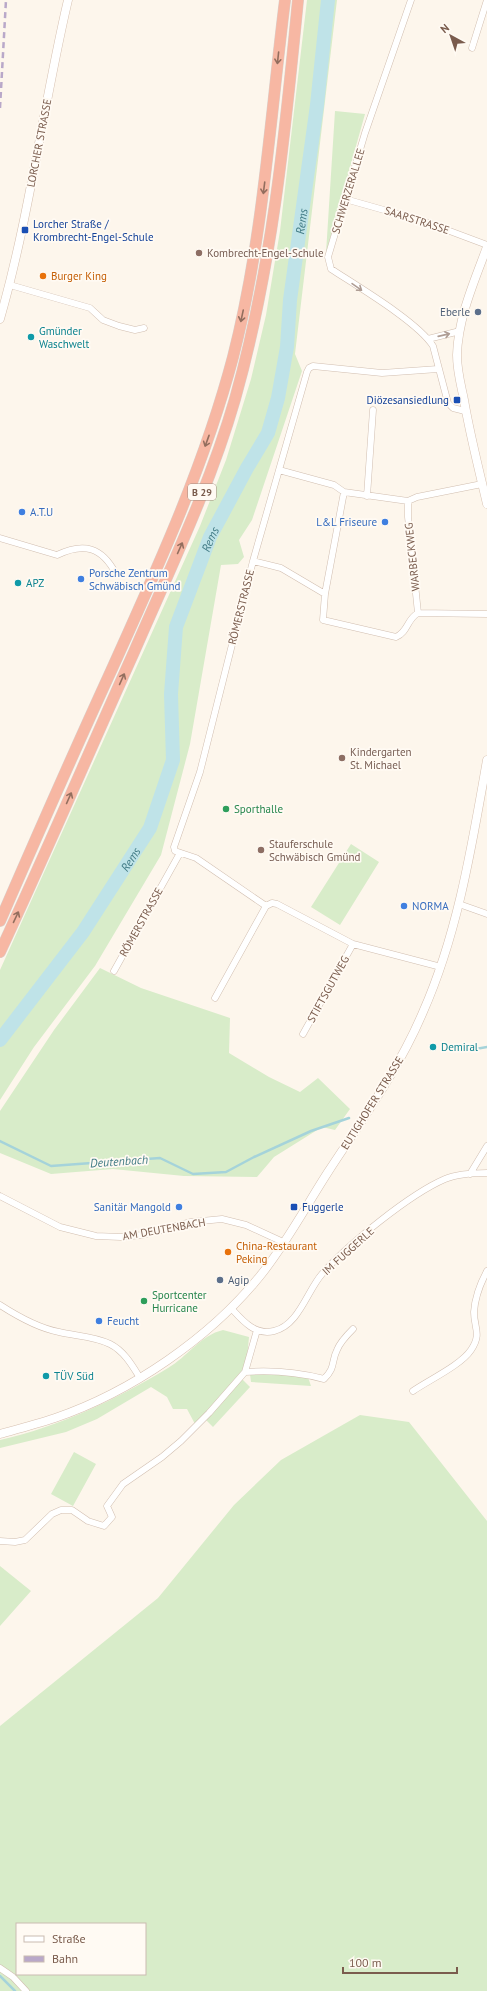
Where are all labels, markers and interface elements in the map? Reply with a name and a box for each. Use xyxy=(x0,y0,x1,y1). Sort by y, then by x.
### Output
north arrow xyxy=(431,16,471,56)
text: N xyxy=(437,21,452,36)
one-way arrow xyxy=(275,51,282,64)
street label: LORCHER STRASSE xyxy=(24,97,54,188)
street label: SCHWERZERALLEE xyxy=(328,147,368,235)
one-way arrow xyxy=(260,181,268,194)
street label: SAARSTRASSE xyxy=(383,203,451,237)
water label: Rems xyxy=(292,207,310,235)
place label: Lorcher Straße / Krombrecht-Engel-Schule xyxy=(33,217,154,244)
marker: Lorcher Straße / Krombrecht-Engel-Schule xyxy=(20,225,30,235)
place label: Kombrecht-Engel-Schule xyxy=(207,246,324,260)
marker: Kombrecht-Engel-Schule xyxy=(194,248,204,258)
place label: Burger King xyxy=(51,269,107,283)
marker: Burger King xyxy=(38,271,48,281)
one-way arrow xyxy=(351,283,362,291)
place label: Eberle xyxy=(440,305,470,319)
marker: Eberle xyxy=(473,307,483,317)
one-way arrow xyxy=(238,309,246,322)
place label: Gmünder Waschwelt xyxy=(39,324,89,351)
one-way arrow xyxy=(437,331,450,338)
marker: Gmünder Waschwelt xyxy=(26,332,36,342)
place label: Diözesansiedlung xyxy=(367,393,449,407)
marker: Diözesansiedlung xyxy=(452,395,462,405)
one-way arrow xyxy=(203,434,211,446)
road number: B 29 xyxy=(188,484,216,500)
place label: A.T.U xyxy=(30,505,53,519)
marker: A.T.U xyxy=(17,507,27,517)
place label: L&L Friseure xyxy=(316,515,377,529)
marker: L&L Friseure xyxy=(380,517,390,527)
street label: WARBECKWEG xyxy=(401,522,423,592)
water label: Rems xyxy=(198,524,222,554)
one-way arrow xyxy=(177,542,184,554)
place label: Porsche Zentrum Schwäbisch Gmünd xyxy=(89,566,180,593)
street label: RÖMERSTRASSE xyxy=(225,568,257,646)
marker: Porsche Zentrum Schwäbisch Gmünd xyxy=(76,574,86,584)
place label: APZ xyxy=(26,576,44,590)
marker: APZ xyxy=(13,578,23,588)
one-way arrow xyxy=(118,674,126,686)
place label: Kindergarten St. Michael xyxy=(350,745,412,772)
marker: Kindergarten St. Michael xyxy=(337,753,347,763)
one-way arrow xyxy=(66,793,73,805)
place label: Sporthalle xyxy=(234,802,283,816)
marker: Sporthalle xyxy=(221,804,231,814)
place label: Stauferschule Schwäbisch Gmünd xyxy=(269,837,360,864)
water label: Rems xyxy=(117,844,143,874)
marker: Stauferschule Schwäbisch Gmünd xyxy=(256,845,266,855)
street label: RÖMERSTRASSE xyxy=(116,885,166,959)
place label: NORMA xyxy=(412,899,449,913)
marker: NORMA xyxy=(399,901,409,911)
one-way arrow xyxy=(13,911,20,923)
street label: STIFTSGUTWEG xyxy=(304,953,352,1025)
place label: Demiral xyxy=(441,1040,479,1054)
marker: Demiral xyxy=(428,1042,438,1052)
street label: EUTIGHOFER STRASSE xyxy=(338,1054,406,1152)
water label: Deutenbach xyxy=(89,1151,149,1171)
place label: Sanitär Mangold xyxy=(94,1200,171,1214)
place label: Fuggerle xyxy=(302,1200,344,1214)
marker: Sanitär Mangold xyxy=(174,1202,184,1212)
marker: Fuggerle xyxy=(289,1202,299,1212)
street label: AM DEUTENBACH xyxy=(121,1215,207,1243)
street label: IM FUGGERLE xyxy=(319,1224,377,1278)
place label: China-Restaurant Peking xyxy=(236,1239,317,1266)
marker: China-Restaurant Peking xyxy=(223,1247,233,1257)
place label: Agip xyxy=(228,1273,249,1287)
marker: Agip xyxy=(215,1275,225,1285)
place label: Sportcenter Hurricane xyxy=(152,1288,207,1315)
marker: Sportcenter Hurricane xyxy=(139,1296,149,1306)
place label: Feucht xyxy=(107,1314,139,1328)
marker: Feucht xyxy=(94,1316,104,1326)
place label: TÜV Süd xyxy=(54,1369,94,1383)
marker: TÜV Süd xyxy=(41,1371,51,1381)
legend xyxy=(16,1923,146,1975)
text: Straße xyxy=(52,1931,86,1946)
scale bar xyxy=(343,1949,457,1975)
text: Bahn xyxy=(52,1951,78,1966)
text: 100 m xyxy=(349,1955,382,1970)

